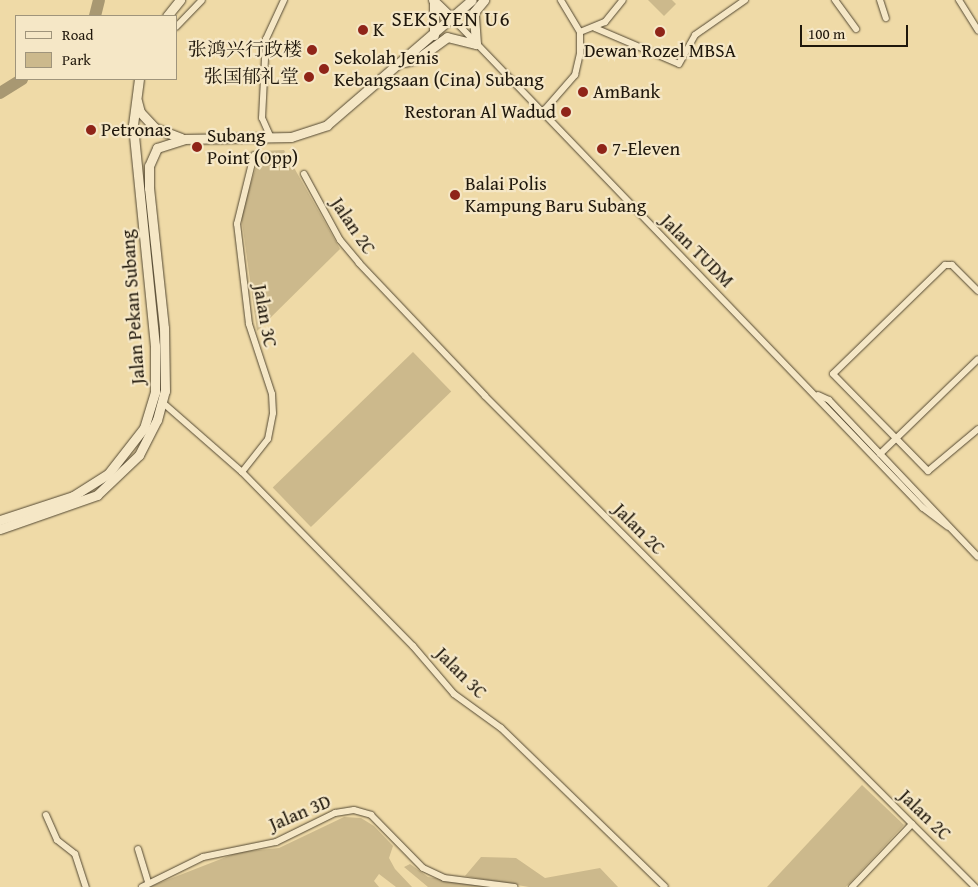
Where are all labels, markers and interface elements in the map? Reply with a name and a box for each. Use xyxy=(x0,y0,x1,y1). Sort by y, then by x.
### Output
district label: SEKSYEN U6 xyxy=(390,6,512,32)
legend xyxy=(15,15,178,80)
scale bar xyxy=(803,15,910,47)
place label: K xyxy=(373,19,384,41)
text: 100 m xyxy=(808,23,845,44)
text: Road xyxy=(62,24,93,45)
marker: K xyxy=(357,24,369,36)
marker: Dewan Rozel MBSA xyxy=(654,26,666,38)
place label: 张鸿兴行政楼 xyxy=(188,39,302,61)
place label: Dewan Rozel MBSA xyxy=(584,40,736,62)
marker: 张鸿兴行政楼 xyxy=(306,44,318,56)
place label: Sekolah Jenis Kebangsaan (Cina) Subang xyxy=(334,47,544,91)
text: Park xyxy=(62,49,91,70)
marker: Sekolah Jenis Kebangsaan (Cina) Subang xyxy=(318,63,330,75)
place label: 张国郁礼堂 xyxy=(204,66,299,88)
marker: 张国郁礼堂 xyxy=(303,71,315,83)
place label: AmBank xyxy=(593,81,660,103)
marker: AmBank xyxy=(577,86,589,98)
place label: Restoran Al Wadud xyxy=(405,101,556,123)
marker: Restoran Al Wadud xyxy=(560,106,572,118)
place label: Petronas xyxy=(101,119,171,141)
marker: Petronas xyxy=(85,124,97,136)
place label: Subang Point (Opp) xyxy=(207,125,298,169)
place label: 7-Eleven xyxy=(612,138,680,160)
marker: Subang Point (Opp) xyxy=(191,141,203,153)
marker: 7-Eleven xyxy=(596,143,608,155)
place label: Balai Polis Kampung Baru Subang xyxy=(465,173,646,217)
marker: Balai Polis Kampung Baru Subang xyxy=(449,189,461,201)
street label: Jalan 2C xyxy=(326,193,380,259)
street label: Jalan TUDM xyxy=(656,210,738,292)
street label: Jalan Pekan Subang xyxy=(116,229,150,385)
street label: Jalan 3C xyxy=(248,283,282,349)
street label: Jalan 2C xyxy=(608,498,670,560)
street label: Jalan 3C xyxy=(430,642,492,704)
street label: Jalan 2C xyxy=(894,785,956,845)
street label: Jalan 3D xyxy=(266,790,334,836)

